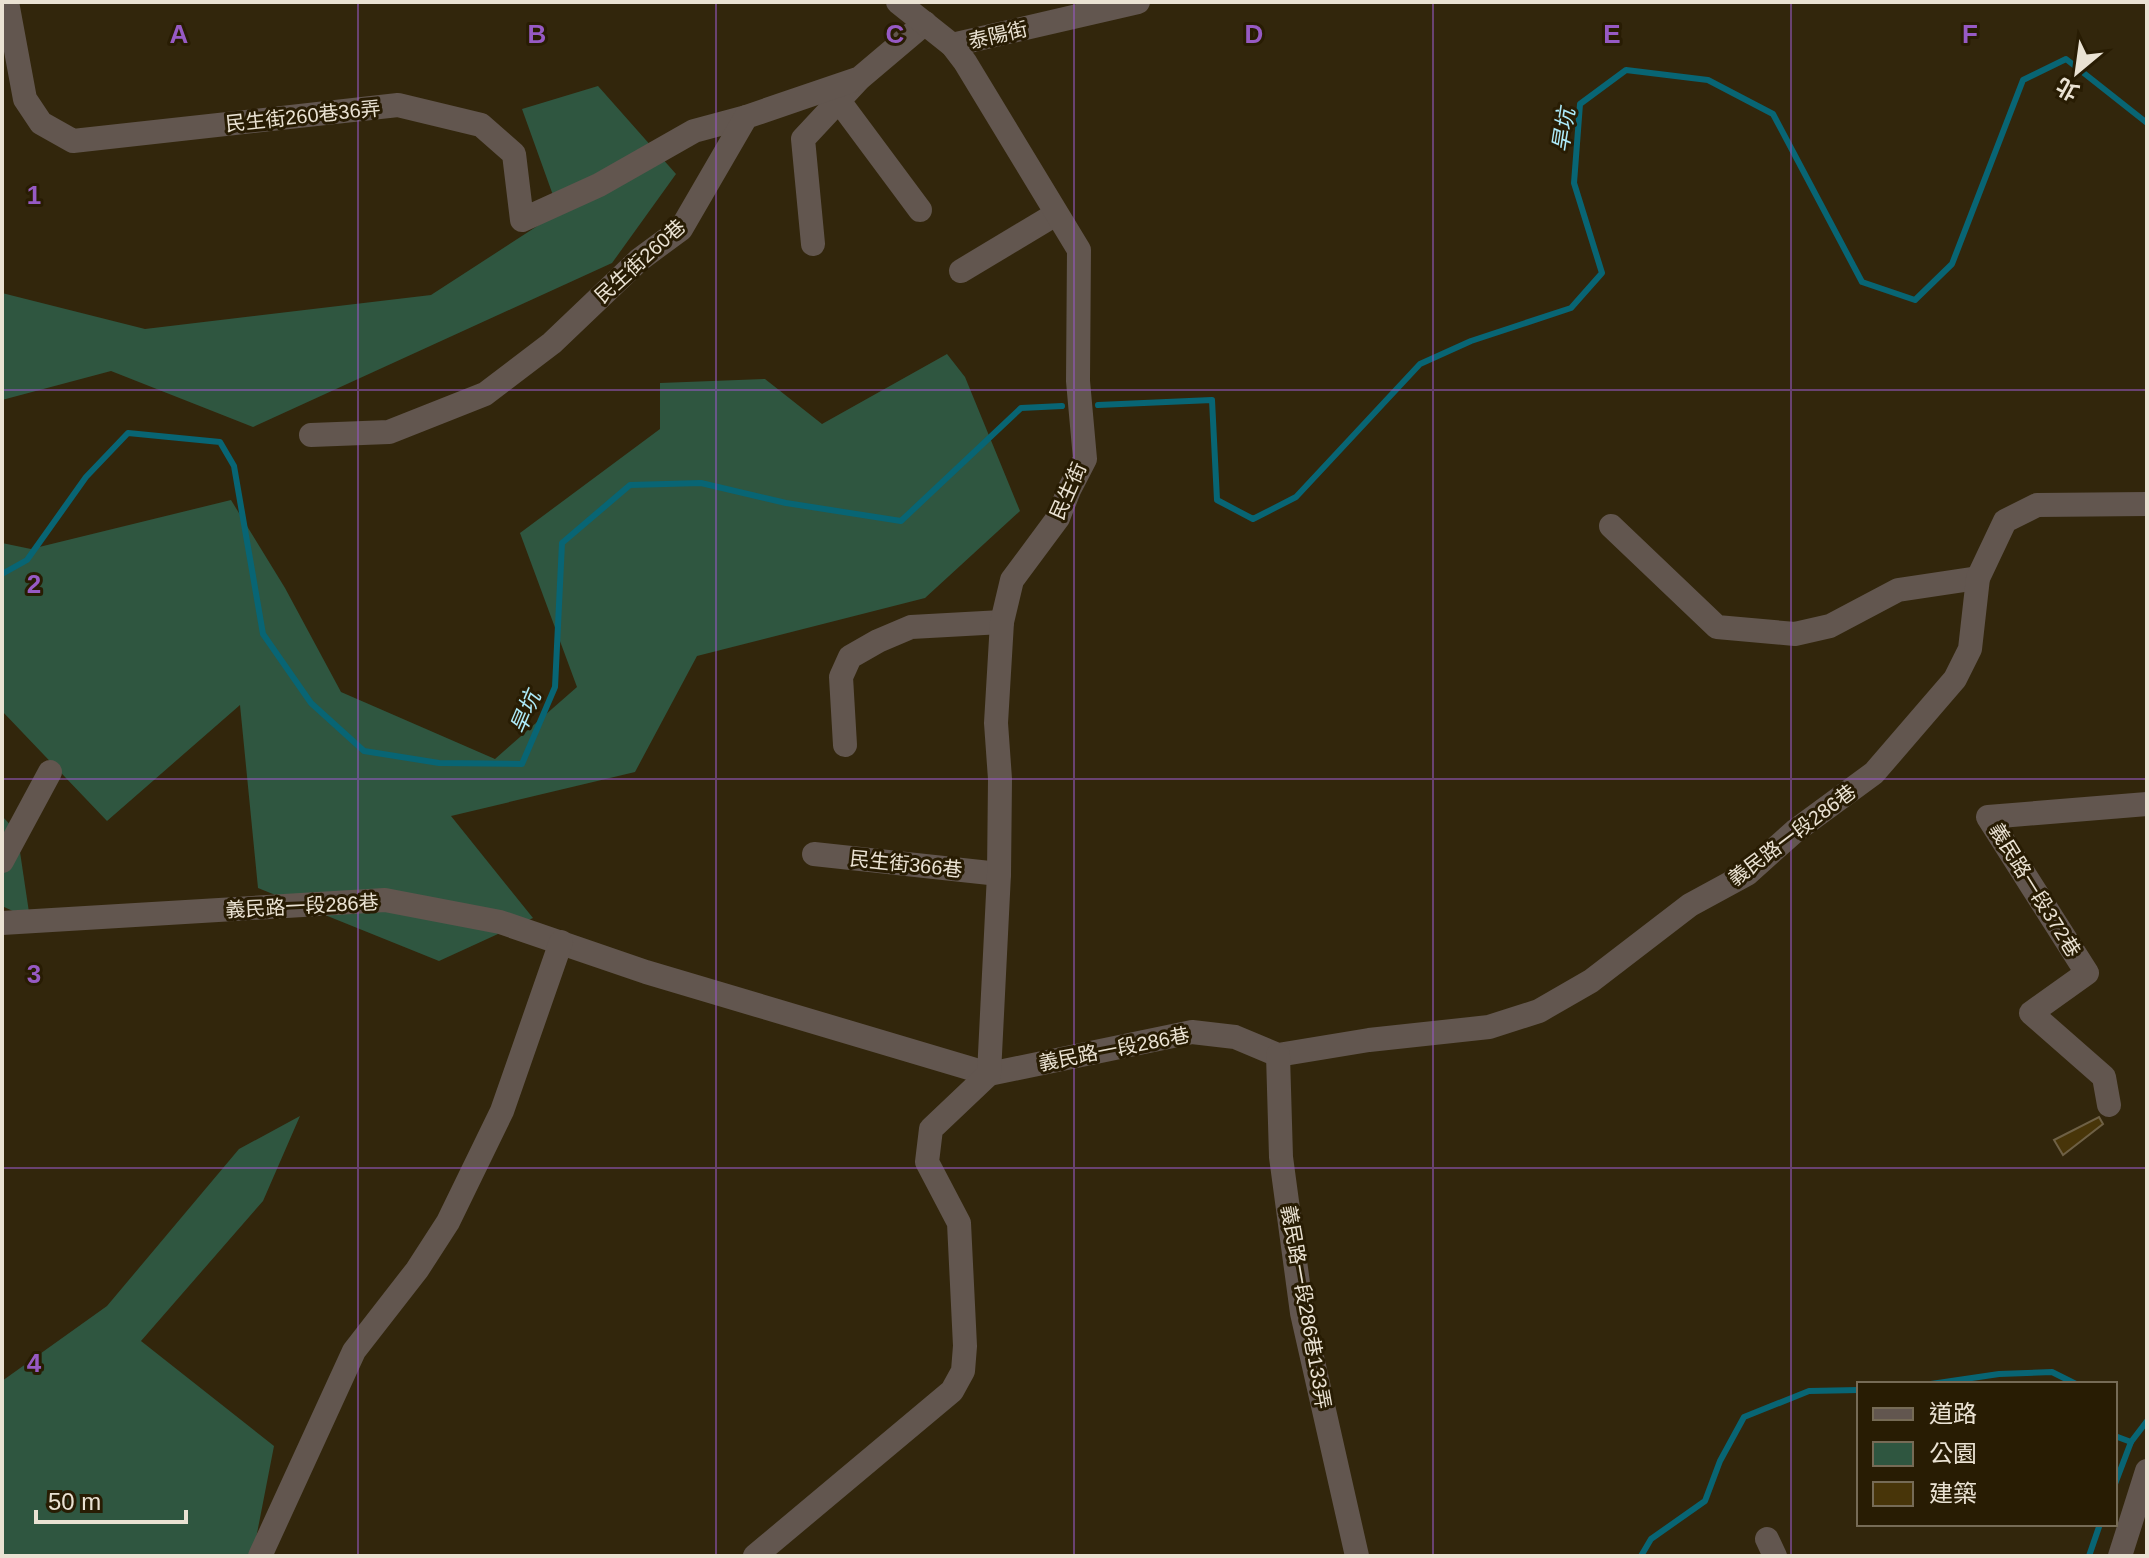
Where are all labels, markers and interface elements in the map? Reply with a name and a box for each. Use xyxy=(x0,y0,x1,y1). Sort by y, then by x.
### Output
street label: 泰陽街 xyxy=(966,18,1030,52)
text: A xyxy=(170,19,189,49)
text: B xyxy=(528,19,546,49)
text: C xyxy=(886,19,905,49)
text: D xyxy=(1245,19,1263,49)
text: E xyxy=(1603,19,1621,49)
text: F xyxy=(1962,19,1978,49)
north arrow xyxy=(2037,32,2117,112)
text: 北 xyxy=(2052,73,2083,105)
street label: 民生街260巷36弄 xyxy=(224,97,382,135)
water label: 旱坑 xyxy=(1548,103,1580,154)
text: 1 xyxy=(27,180,41,210)
street label: 民生街260巷 xyxy=(591,215,689,307)
street label: 民生街 xyxy=(1046,459,1090,523)
text: 2 xyxy=(27,569,41,599)
water label: 旱坑 xyxy=(505,684,547,737)
street label: 義民路一段286巷 xyxy=(1724,780,1860,890)
street label: 義民路一段372巷 xyxy=(1985,819,2085,961)
street label: 民生街366巷 xyxy=(848,847,964,881)
street label: 義民路一段286巷 xyxy=(225,891,379,921)
text: 3 xyxy=(27,959,41,989)
street label: 義民路一段286巷 xyxy=(1037,1024,1191,1074)
street label: 義民路一段286巷133弄 xyxy=(1277,1203,1335,1411)
text: 4 xyxy=(27,1348,42,1378)
legend xyxy=(1857,1382,2117,1526)
text: 道路 xyxy=(1929,1400,1977,1427)
text: 公園 xyxy=(1929,1440,1977,1467)
scale bar xyxy=(36,1474,186,1524)
text: 建築 xyxy=(1929,1480,1977,1507)
text: 50 m xyxy=(48,1488,101,1515)

